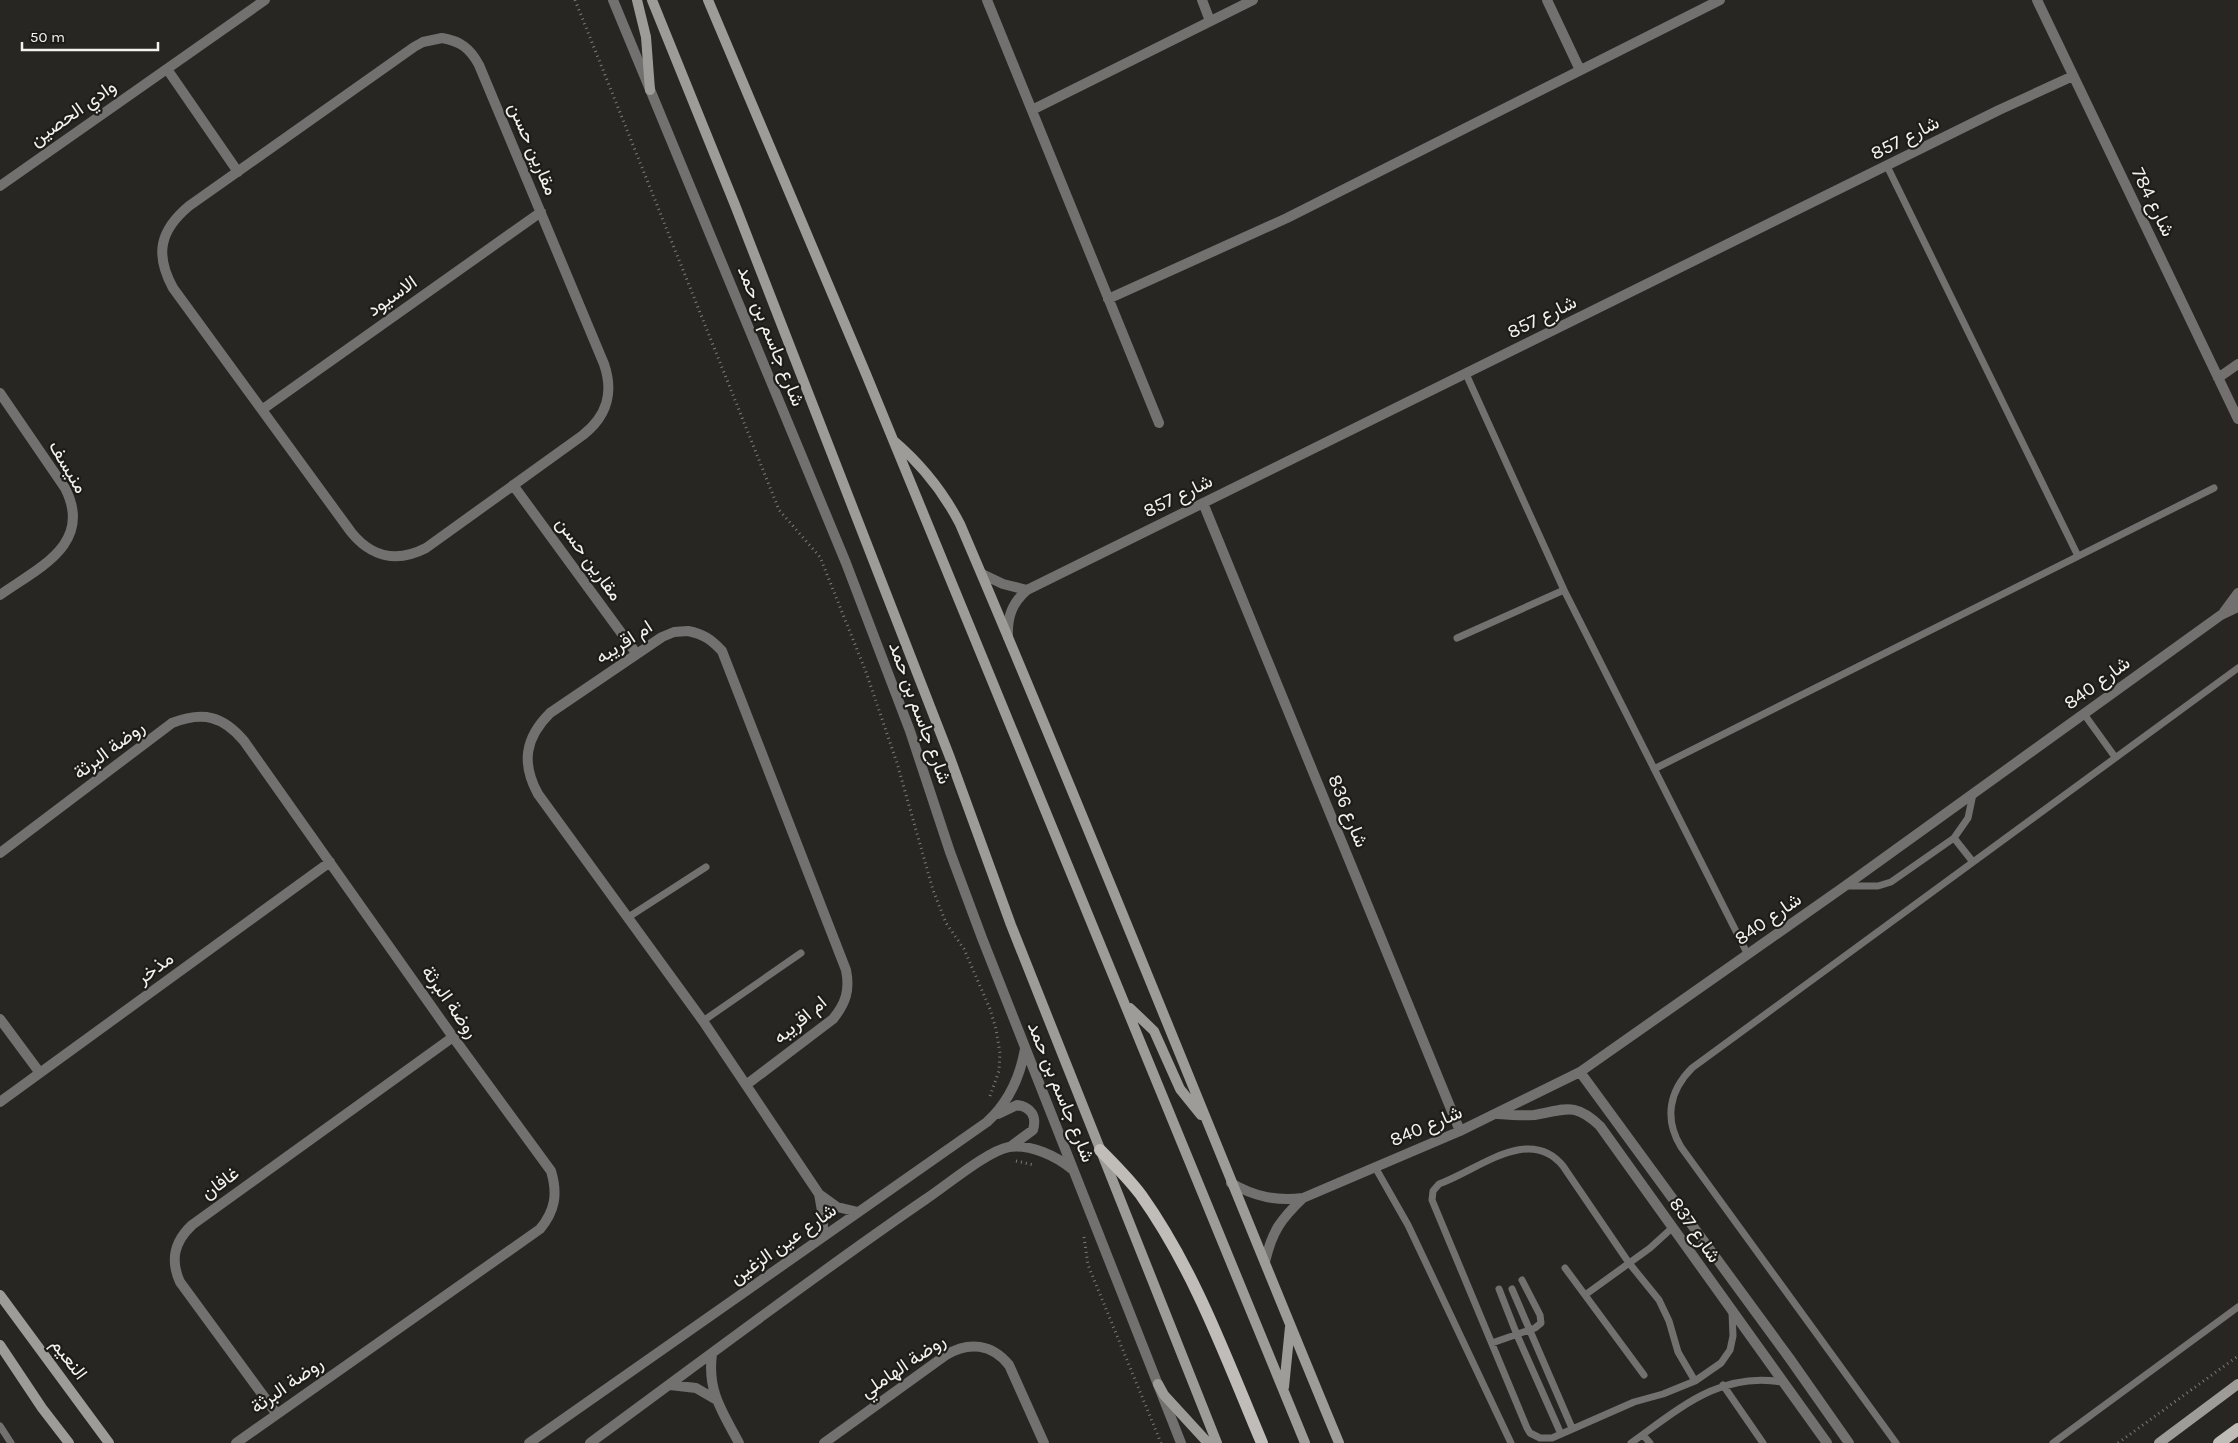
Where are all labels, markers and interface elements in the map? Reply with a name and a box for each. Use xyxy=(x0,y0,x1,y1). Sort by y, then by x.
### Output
scale bar xyxy=(22,20,159,52)
text: 50 m xyxy=(30,28,65,46)
street label: وادي الحصين xyxy=(26,75,123,154)
street label: مقارين حسن xyxy=(504,99,562,199)
street label: شارع 857 xyxy=(1867,111,1943,166)
street label: شارع 784 xyxy=(2126,164,2179,241)
street label: شارع جاسم بن حمد xyxy=(732,263,809,410)
street label: الاسيود xyxy=(363,271,421,321)
street label: شارع 857 xyxy=(1504,291,1581,344)
street label: منيسف xyxy=(44,437,92,497)
street label: شارع 857 xyxy=(1140,470,1217,523)
street label: مقارين حسن xyxy=(551,513,627,605)
street label: ام اقريبه xyxy=(592,616,657,669)
street label: شارع جاسم بن حمد xyxy=(883,639,956,787)
street label: شارع 840 xyxy=(2060,652,2135,715)
street label: روضة البرثة xyxy=(69,716,149,784)
street label: شارع 836 xyxy=(1323,771,1373,851)
street label: شارع 840 xyxy=(1730,888,1806,951)
street label: مذخر xyxy=(131,947,178,989)
street label: روضة البرثة xyxy=(417,961,483,1043)
street label: ام اقريبه xyxy=(769,991,832,1049)
street label: شارع جاسم بن حمد xyxy=(1022,1019,1099,1166)
street label: شارع 840 xyxy=(1387,1101,1466,1152)
street label: غافان xyxy=(197,1162,243,1204)
street label: شارع 837 xyxy=(1664,1193,1725,1267)
street label: شارع عين الزغين xyxy=(725,1199,841,1290)
street label: روضة الهاملي xyxy=(856,1330,952,1406)
street label: النعيم xyxy=(46,1334,92,1385)
street label: روضة البرثة xyxy=(246,1352,328,1418)

